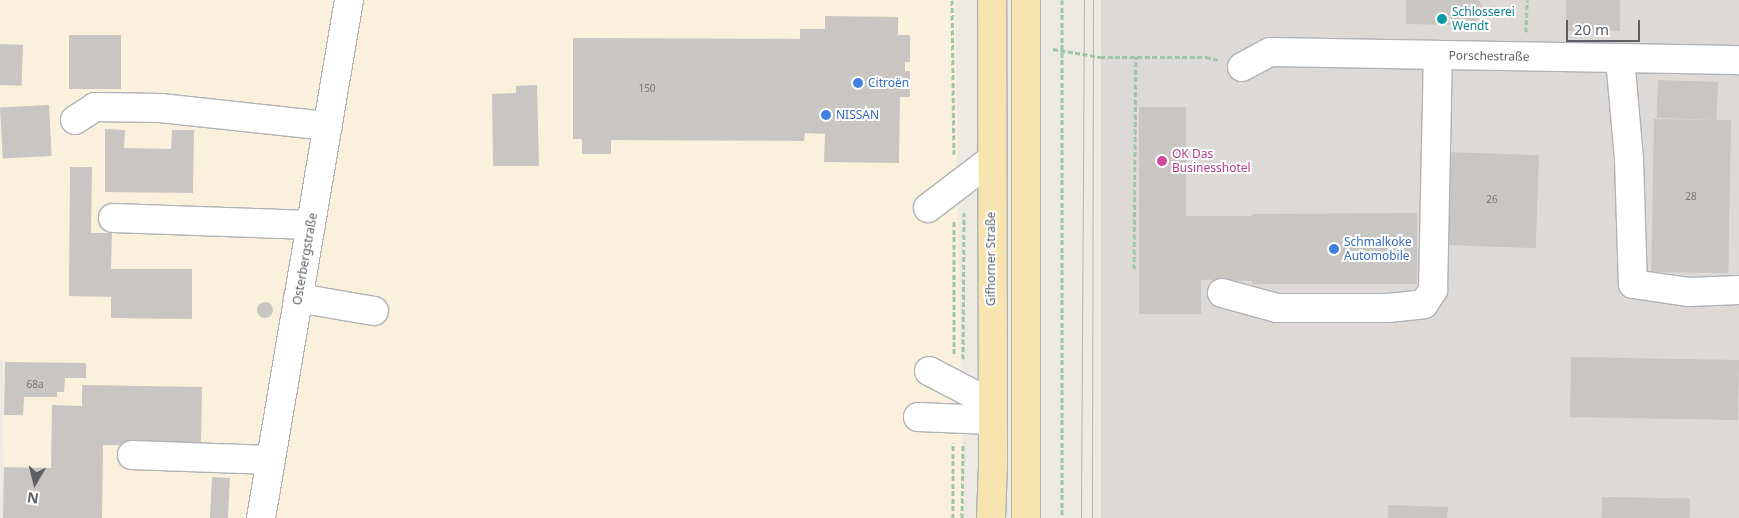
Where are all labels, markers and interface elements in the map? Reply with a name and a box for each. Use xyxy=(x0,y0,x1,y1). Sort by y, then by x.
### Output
place label: Schlosserei Wendt xyxy=(1452,5,1515,33)
scale bar xyxy=(1569,10,1643,42)
marker: Schlosserei Wendt xyxy=(1436,13,1448,25)
text: 20 m xyxy=(1574,19,1609,39)
street label: Porschestraße xyxy=(1448,48,1530,64)
place label: Citroën xyxy=(868,76,909,90)
marker: Citroën xyxy=(852,77,864,89)
house number: 150 xyxy=(638,83,656,95)
place label: NISSAN xyxy=(836,108,879,122)
marker: NISSAN xyxy=(820,109,832,121)
place label: OK Das Businesshotel xyxy=(1172,147,1251,175)
marker: OK Das Businesshotel xyxy=(1156,155,1168,167)
house number: 28 xyxy=(1685,191,1697,203)
house number: 26 xyxy=(1486,194,1498,206)
street label: Osterbergstraße xyxy=(290,212,320,306)
street label: Gifhorner Straße xyxy=(984,212,998,306)
place label: Schmalkoke Automobile xyxy=(1344,235,1412,263)
marker: Schmalkoke Automobile xyxy=(1328,243,1340,255)
house number: 68a xyxy=(26,379,44,391)
north arrow xyxy=(10,458,60,508)
text: N xyxy=(26,488,40,509)

